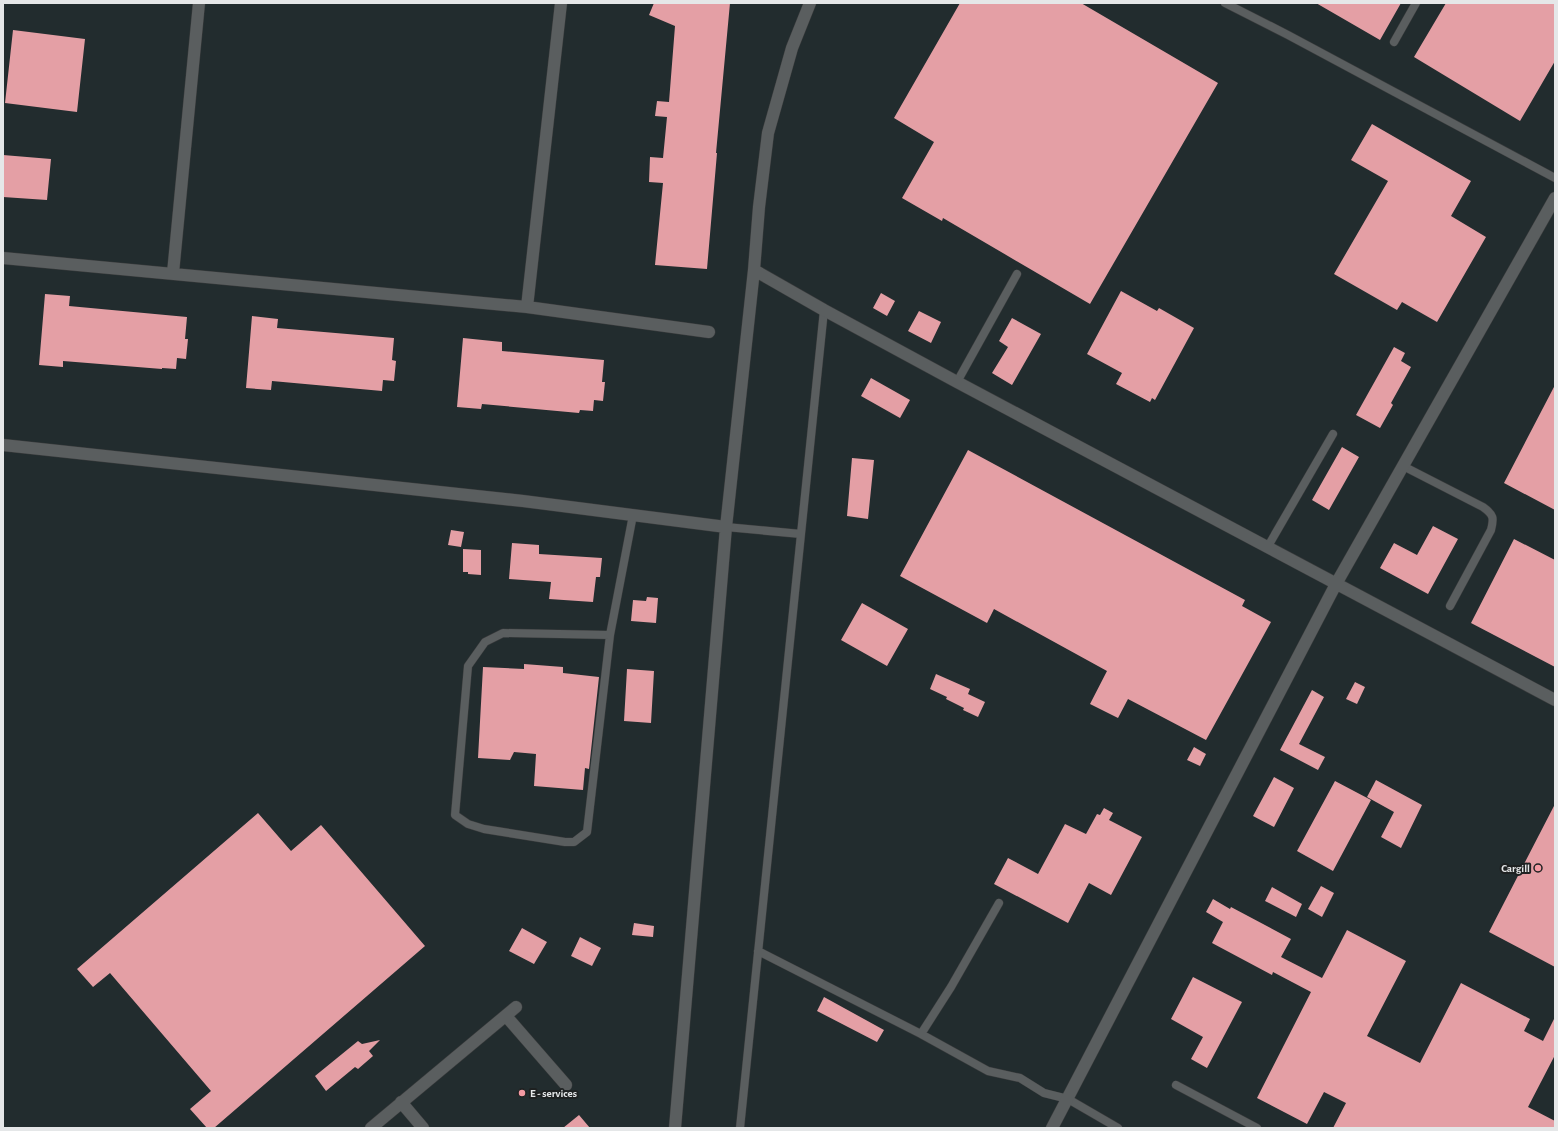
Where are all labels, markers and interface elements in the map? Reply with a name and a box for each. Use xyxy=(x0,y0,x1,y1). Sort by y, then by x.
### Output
place label: Cargill xyxy=(1501,863,1530,874)
marker: Cargill xyxy=(1533,863,1543,873)
marker: E - services xyxy=(517,1088,527,1098)
place label: E - services xyxy=(530,1088,577,1099)

